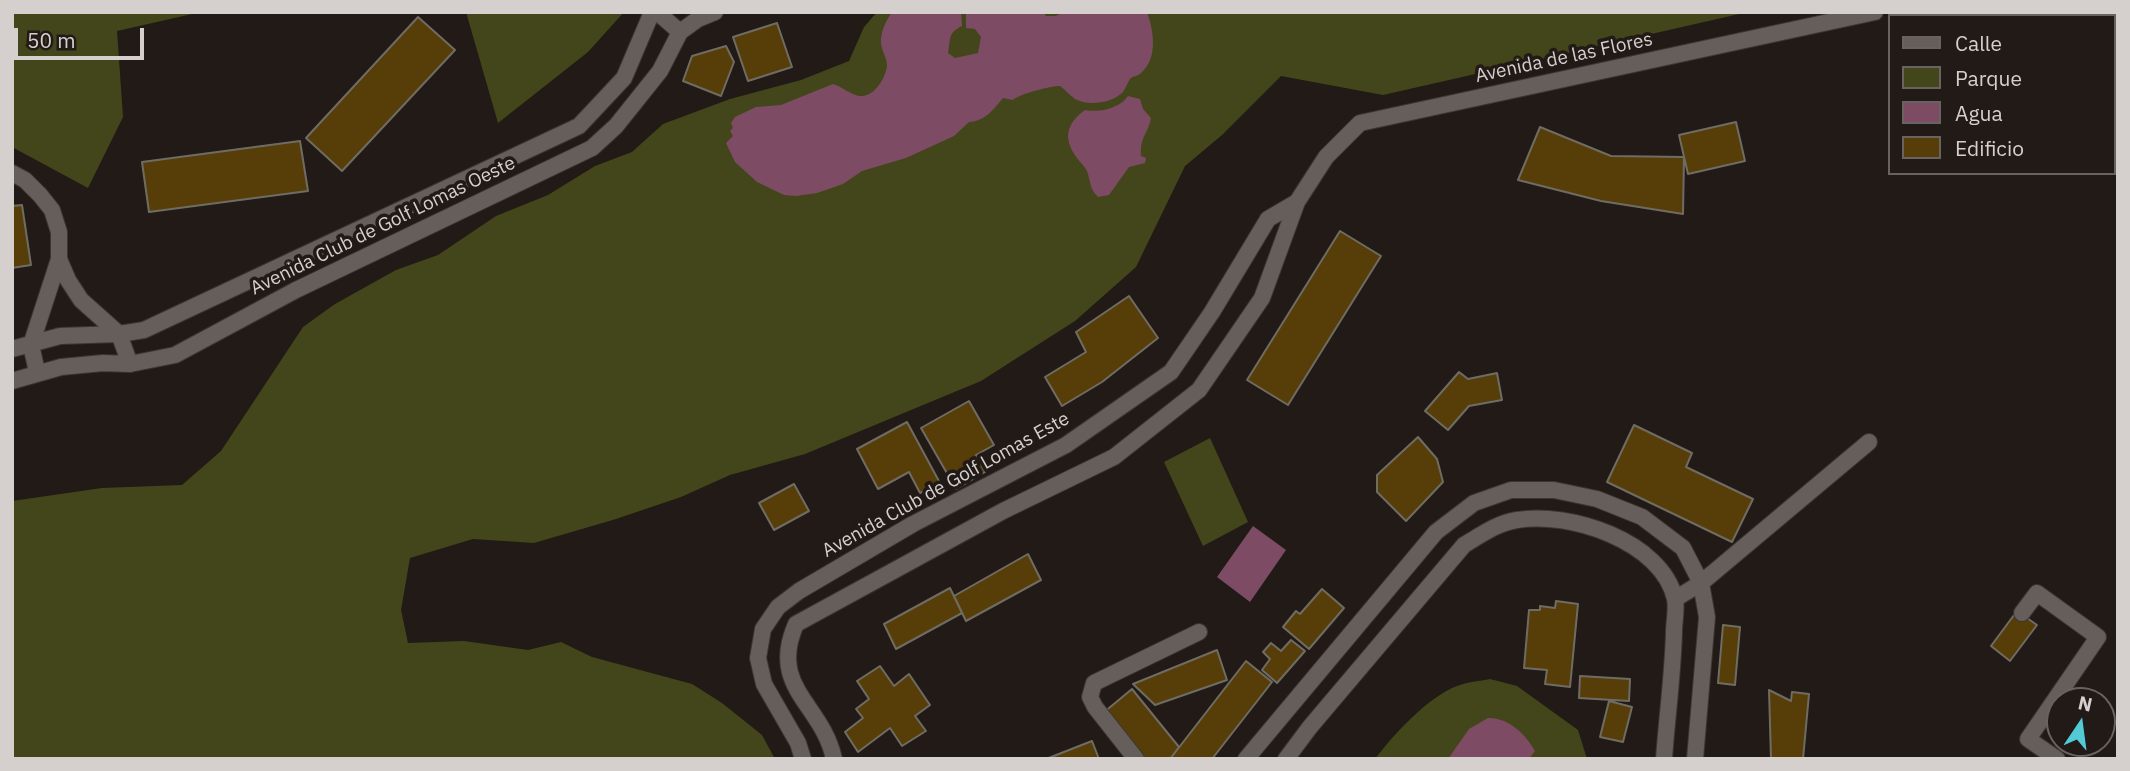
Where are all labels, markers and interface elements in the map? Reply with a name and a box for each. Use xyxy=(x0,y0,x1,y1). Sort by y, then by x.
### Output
scale bar xyxy=(18,14,147,58)
legend xyxy=(1888,14,2116,175)
text: 50 m xyxy=(27,26,76,54)
street label: Avenida de las Flores xyxy=(1473,28,1655,88)
text: Calle xyxy=(1955,29,2002,57)
text: Parque xyxy=(1955,64,2022,92)
text: Agua xyxy=(1955,99,2003,127)
text: Edificio xyxy=(1955,134,2024,162)
street label: Avenida Club de Golf Lomas Oeste xyxy=(247,152,519,300)
street label: Avenida Club de Golf Lomas Este xyxy=(818,407,1074,563)
north arrow xyxy=(2046,687,2116,757)
text: N xyxy=(2076,690,2095,717)

